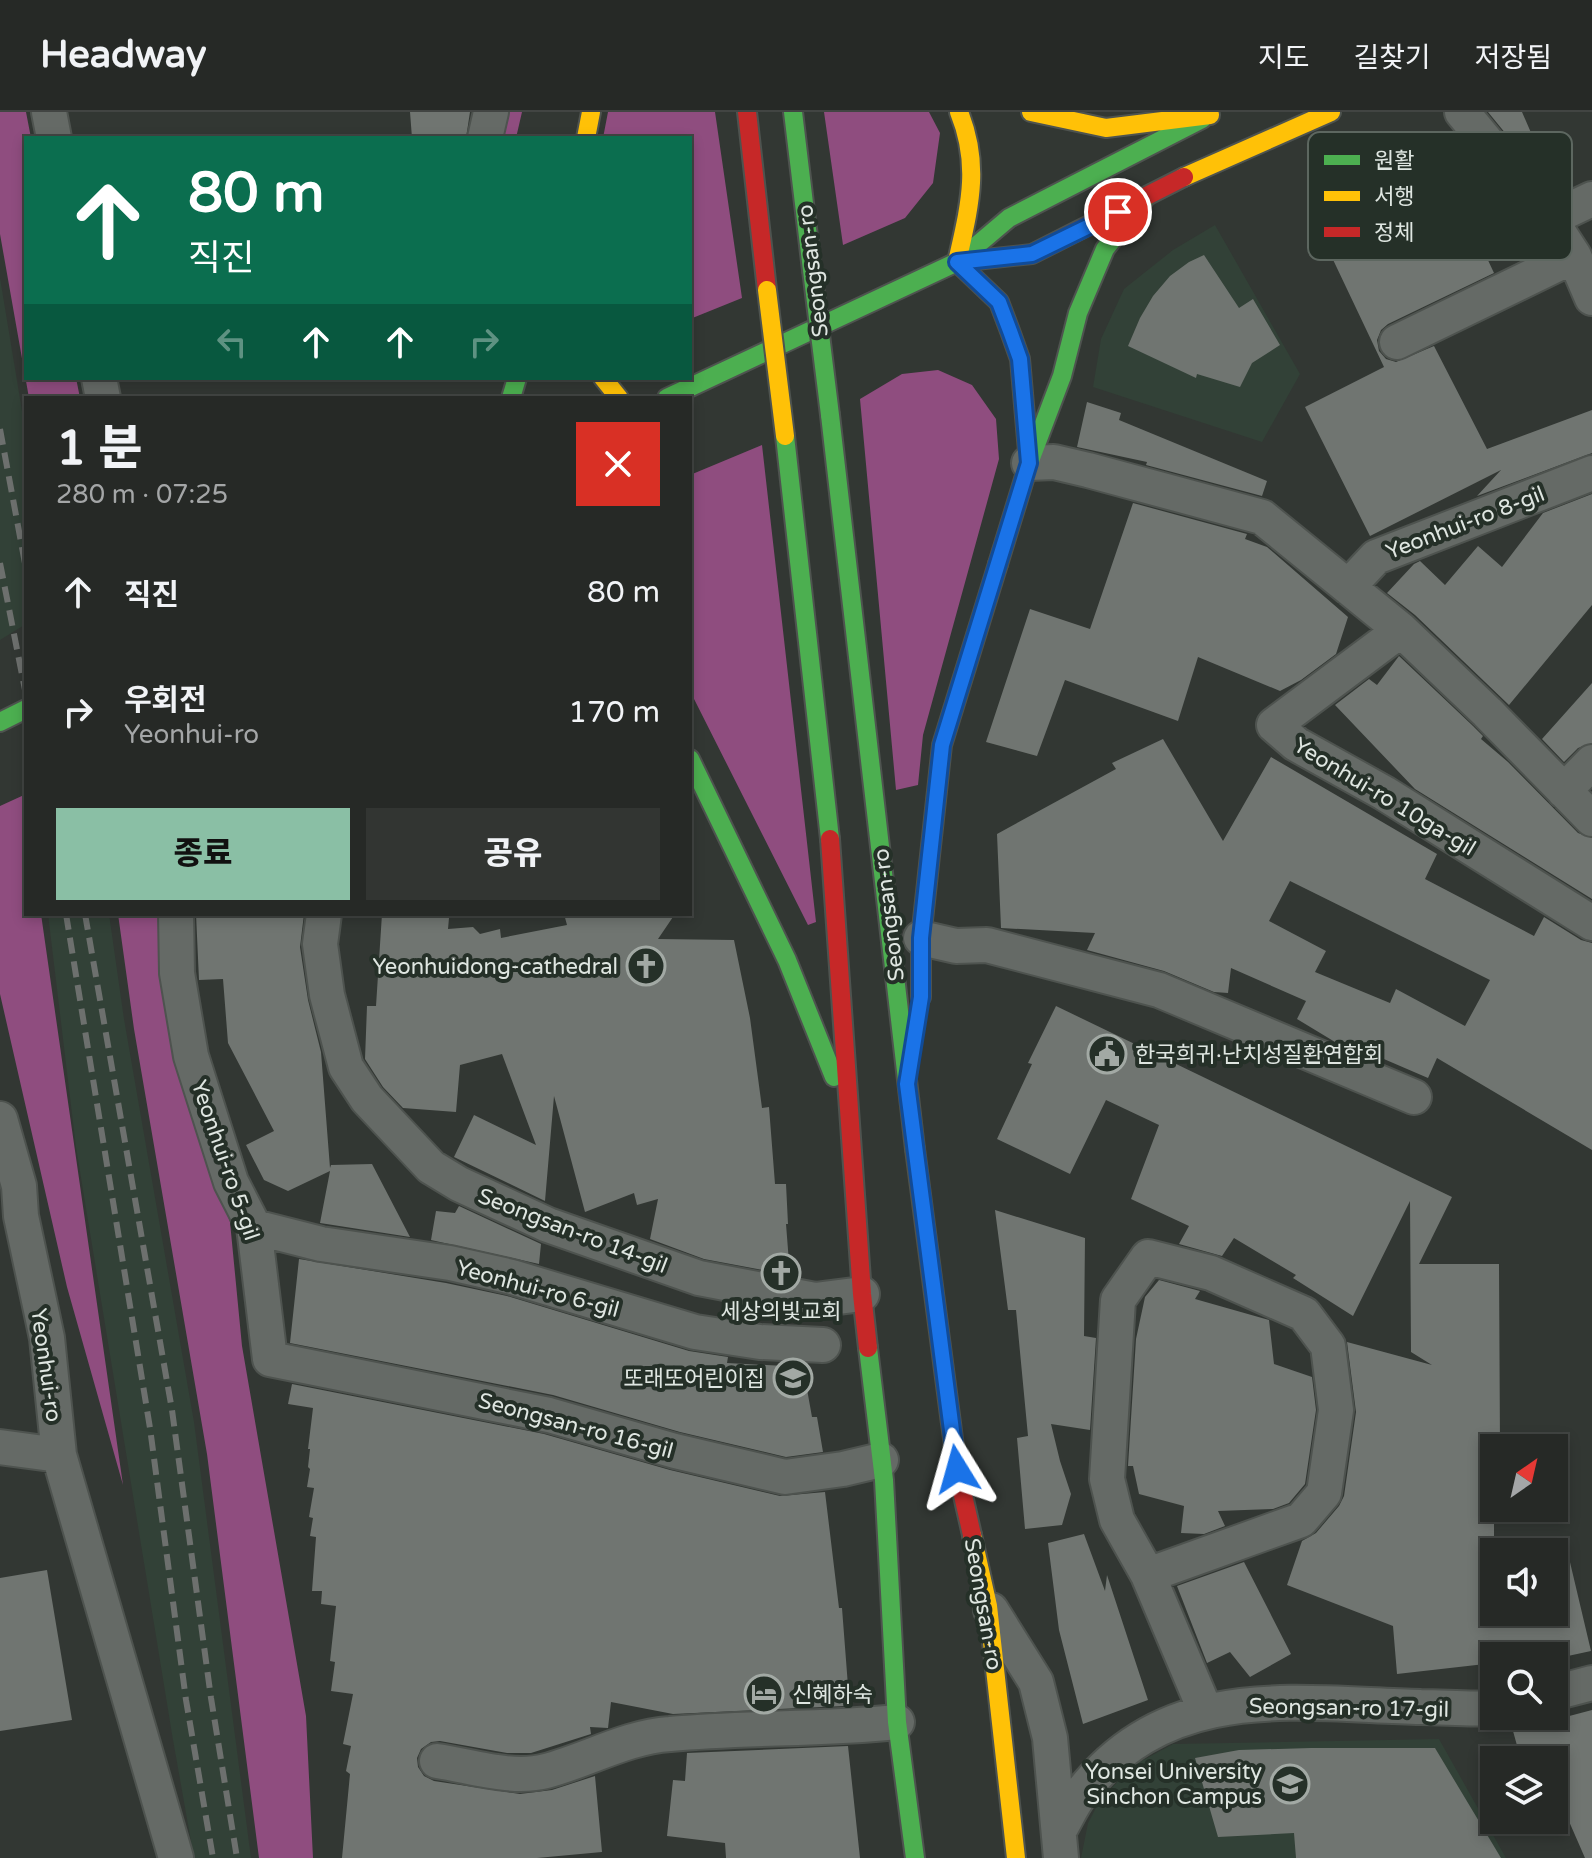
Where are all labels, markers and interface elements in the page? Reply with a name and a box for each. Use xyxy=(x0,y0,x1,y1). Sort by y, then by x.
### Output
text: Headway xyxy=(40,32,206,78)
text: 지도 xyxy=(1258,41,1309,75)
text: 길찾기 xyxy=(1353,41,1431,75)
text: 저장됨 xyxy=(1475,41,1552,75)
legend xyxy=(1308,132,1572,260)
text: 원활 xyxy=(1374,148,1414,174)
text: 80 m xyxy=(188,160,324,227)
icon: ahead xyxy=(56,168,160,272)
pin xyxy=(1084,178,1152,246)
text: 서행 xyxy=(1374,184,1414,210)
icon: arrive xyxy=(1096,190,1140,234)
street label: Seongsan-ro xyxy=(792,203,834,339)
text: 정체 xyxy=(1374,220,1414,246)
text: 직진 xyxy=(188,237,254,280)
icon: left xyxy=(210,320,254,364)
icon: ahead xyxy=(294,320,338,364)
icon: ahead xyxy=(378,320,422,364)
icon: right xyxy=(462,320,506,364)
text: 1 분 xyxy=(56,420,143,478)
button: close xyxy=(576,422,660,506)
text: 280 m · 07:25 xyxy=(56,479,228,510)
street label: Yeonhui-ro 8-gil xyxy=(1382,481,1548,565)
icon: ahead xyxy=(56,570,100,614)
text: 80 m xyxy=(587,574,660,611)
text: 직진 xyxy=(124,577,179,614)
text: 우회전 xyxy=(124,682,207,719)
icon: right xyxy=(56,690,100,734)
text: 170 m xyxy=(568,694,660,731)
text: Yeonhui-ro xyxy=(124,719,259,750)
street label: Yeonhui-ro 10ga-gil xyxy=(1289,732,1480,861)
button: 종료 xyxy=(56,808,350,900)
button: 공유 xyxy=(366,808,660,900)
street label: Seongsan-ro xyxy=(868,847,910,983)
church icon: Yeonhuidong-cathedral xyxy=(625,945,667,987)
place label: Yeonhuidong-cathedral xyxy=(372,954,618,980)
public building icon: 한국희귀·난치성질환연합회 xyxy=(1086,1033,1128,1075)
place label: 한국희귀·난치성질환연합회 xyxy=(1135,1042,1384,1068)
street label: Yeonhui-ro 5-gil xyxy=(185,1077,265,1244)
street label: Seongsan-ro 14-gil xyxy=(474,1183,671,1279)
church icon: 세상의빛교회 xyxy=(760,1252,802,1294)
street label: Yeonhui-ro 6-gil xyxy=(453,1255,622,1323)
place label: 세상의빛교회 xyxy=(720,1299,842,1325)
street label: Yeonhui-ro xyxy=(25,1307,67,1424)
school or university icon: 또래또어린이집 xyxy=(772,1357,814,1399)
place label: 또래또어린이집 xyxy=(623,1366,765,1392)
street label: Seongsan-ro 16-gil xyxy=(475,1387,676,1464)
position arrow xyxy=(915,1427,999,1511)
north arrow xyxy=(1480,1434,1568,1522)
map controls xyxy=(1480,1434,1568,1834)
street label: Seongsan-ro xyxy=(959,1536,1007,1672)
button: sound xyxy=(1480,1538,1568,1626)
button: search xyxy=(1480,1642,1568,1730)
hotel icon: 신혜하숙 xyxy=(743,1673,785,1715)
place label: 신혜하숙 xyxy=(792,1682,873,1708)
street label: Seongsan-ro 17-gil xyxy=(1249,1693,1449,1723)
button: layers xyxy=(1480,1746,1568,1834)
place label: Yonsei University Sinchon Campus xyxy=(1085,1759,1262,1810)
school or university icon: Yonsei University Sinchon Campus xyxy=(1269,1763,1311,1805)

